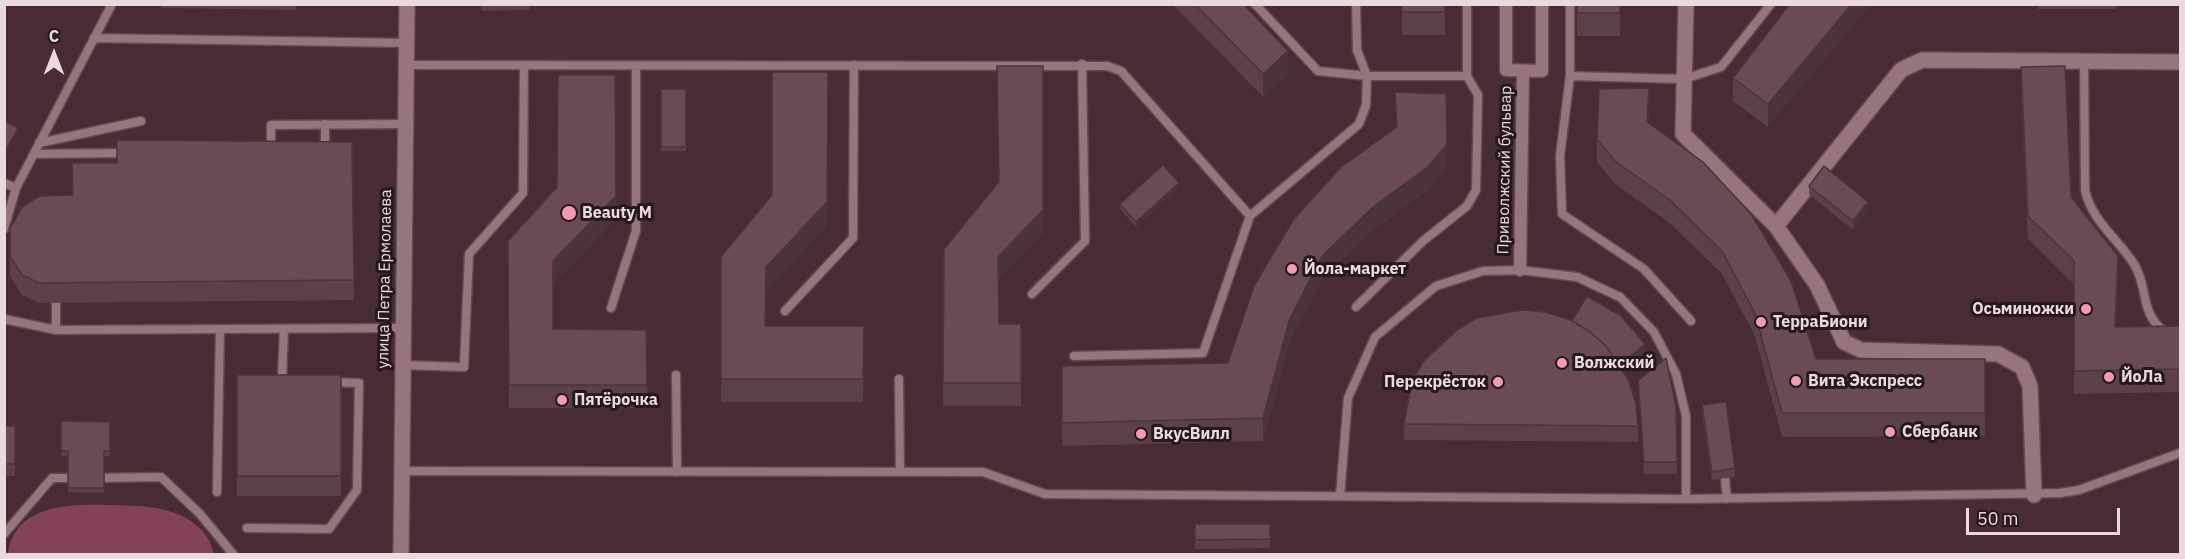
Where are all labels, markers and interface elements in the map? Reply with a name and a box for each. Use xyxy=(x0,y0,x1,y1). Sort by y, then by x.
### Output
north arrow xyxy=(24,24,84,84)
text: С xyxy=(49,26,59,46)
street label: Приволжский бульвар xyxy=(1494,85,1516,255)
street label: улица Петра Ермолаева xyxy=(374,189,396,369)
place label: Beauty M xyxy=(582,203,652,223)
marker: Beauty M xyxy=(560,204,578,222)
place label: Йола-маркет xyxy=(1304,259,1406,279)
marker: Йола-маркет xyxy=(1285,262,1299,276)
place label: Осьминожки xyxy=(1972,299,2074,319)
marker: Осьминожки xyxy=(2079,302,2093,316)
place label: ТерраБиони xyxy=(1773,312,1868,332)
marker: ТерраБиони xyxy=(1754,315,1768,329)
place label: Волжский xyxy=(1574,353,1654,373)
marker: Волжский xyxy=(1555,356,1569,370)
place label: ЙоЛа xyxy=(2121,367,2163,387)
marker: ЙоЛа xyxy=(2102,370,2116,384)
place label: Вита Экспресс xyxy=(1808,371,1922,391)
place label: Перекрёсток xyxy=(1384,372,1486,392)
marker: Вита Экспресс xyxy=(1789,374,1803,388)
marker: Перекрёсток xyxy=(1491,375,1505,389)
place label: Пятёрочка xyxy=(574,390,658,410)
marker: Пятёрочка xyxy=(555,393,569,407)
place label: Сбербанк xyxy=(1902,422,1978,442)
place label: ВкусВилл xyxy=(1153,424,1230,444)
marker: Сбербанк xyxy=(1883,425,1897,439)
marker: ВкусВилл xyxy=(1134,427,1148,441)
scale bar xyxy=(1969,496,2124,534)
text: 50 m xyxy=(1977,507,2019,530)

